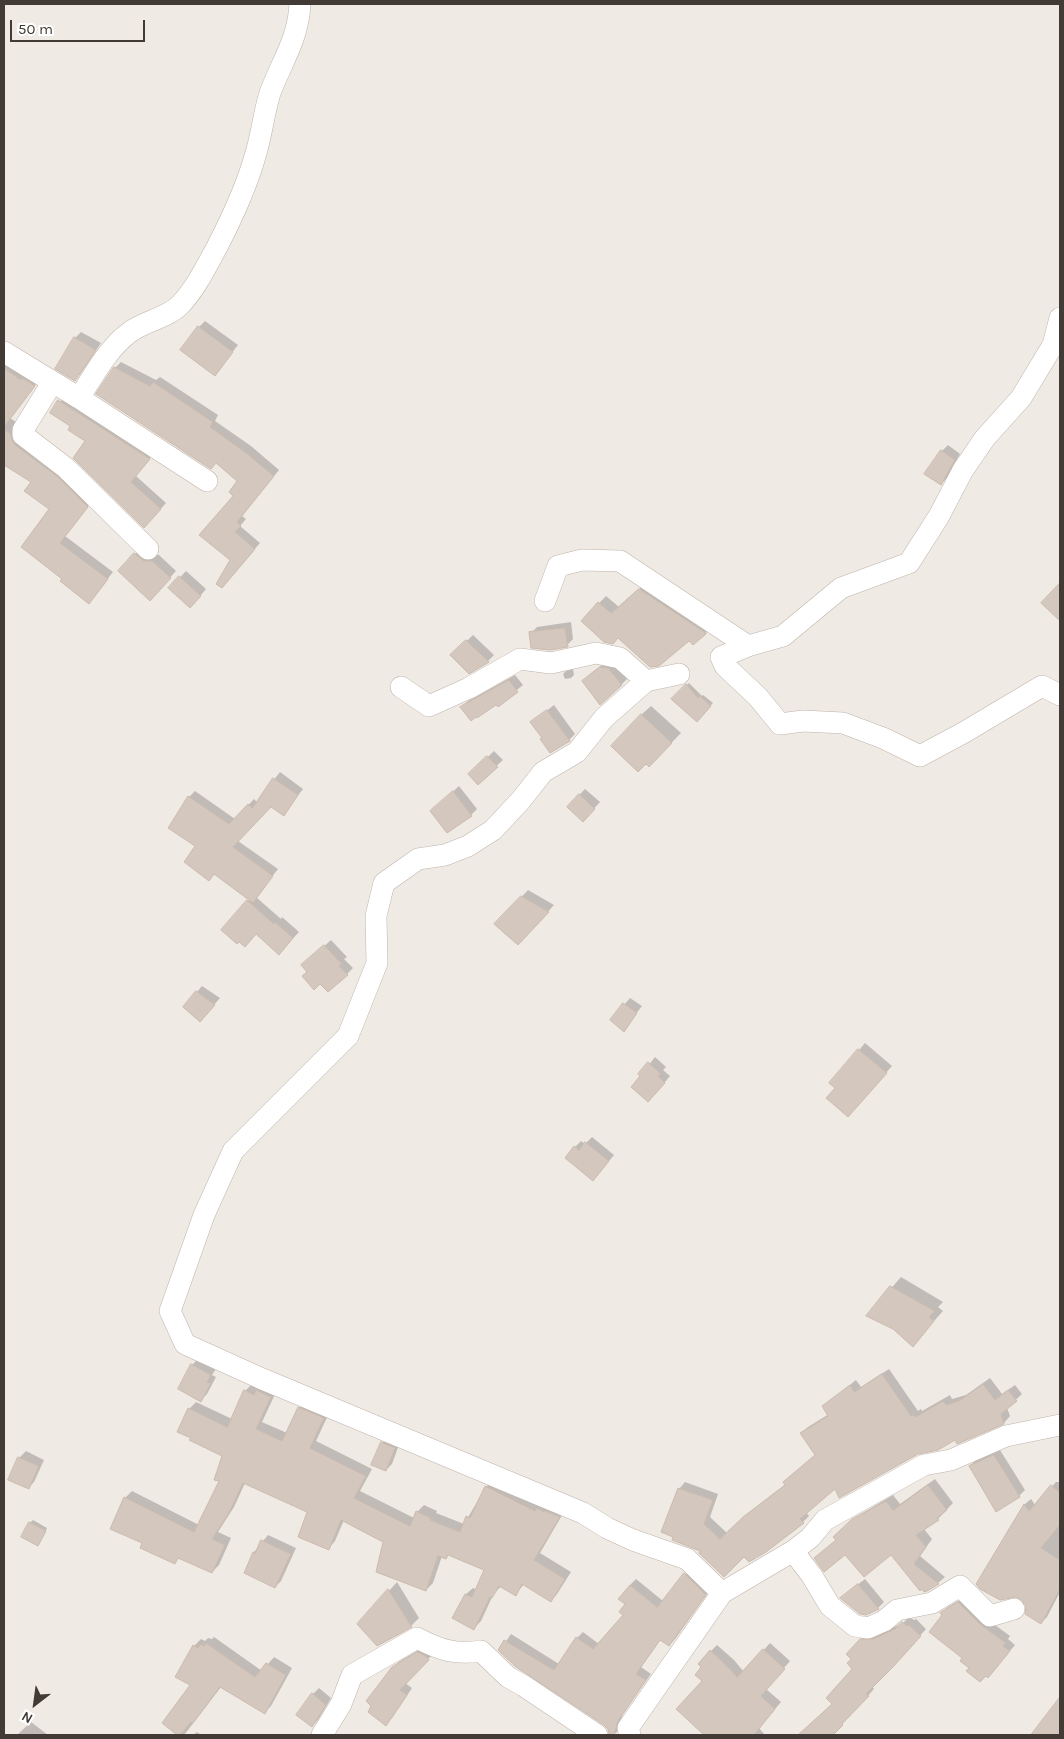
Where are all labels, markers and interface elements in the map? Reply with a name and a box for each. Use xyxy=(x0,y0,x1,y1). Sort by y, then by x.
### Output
scale bar xyxy=(12,10,148,42)
text: 50 m xyxy=(18,20,53,38)
north arrow xyxy=(10,1679,60,1729)
text: N xyxy=(19,1708,36,1727)

